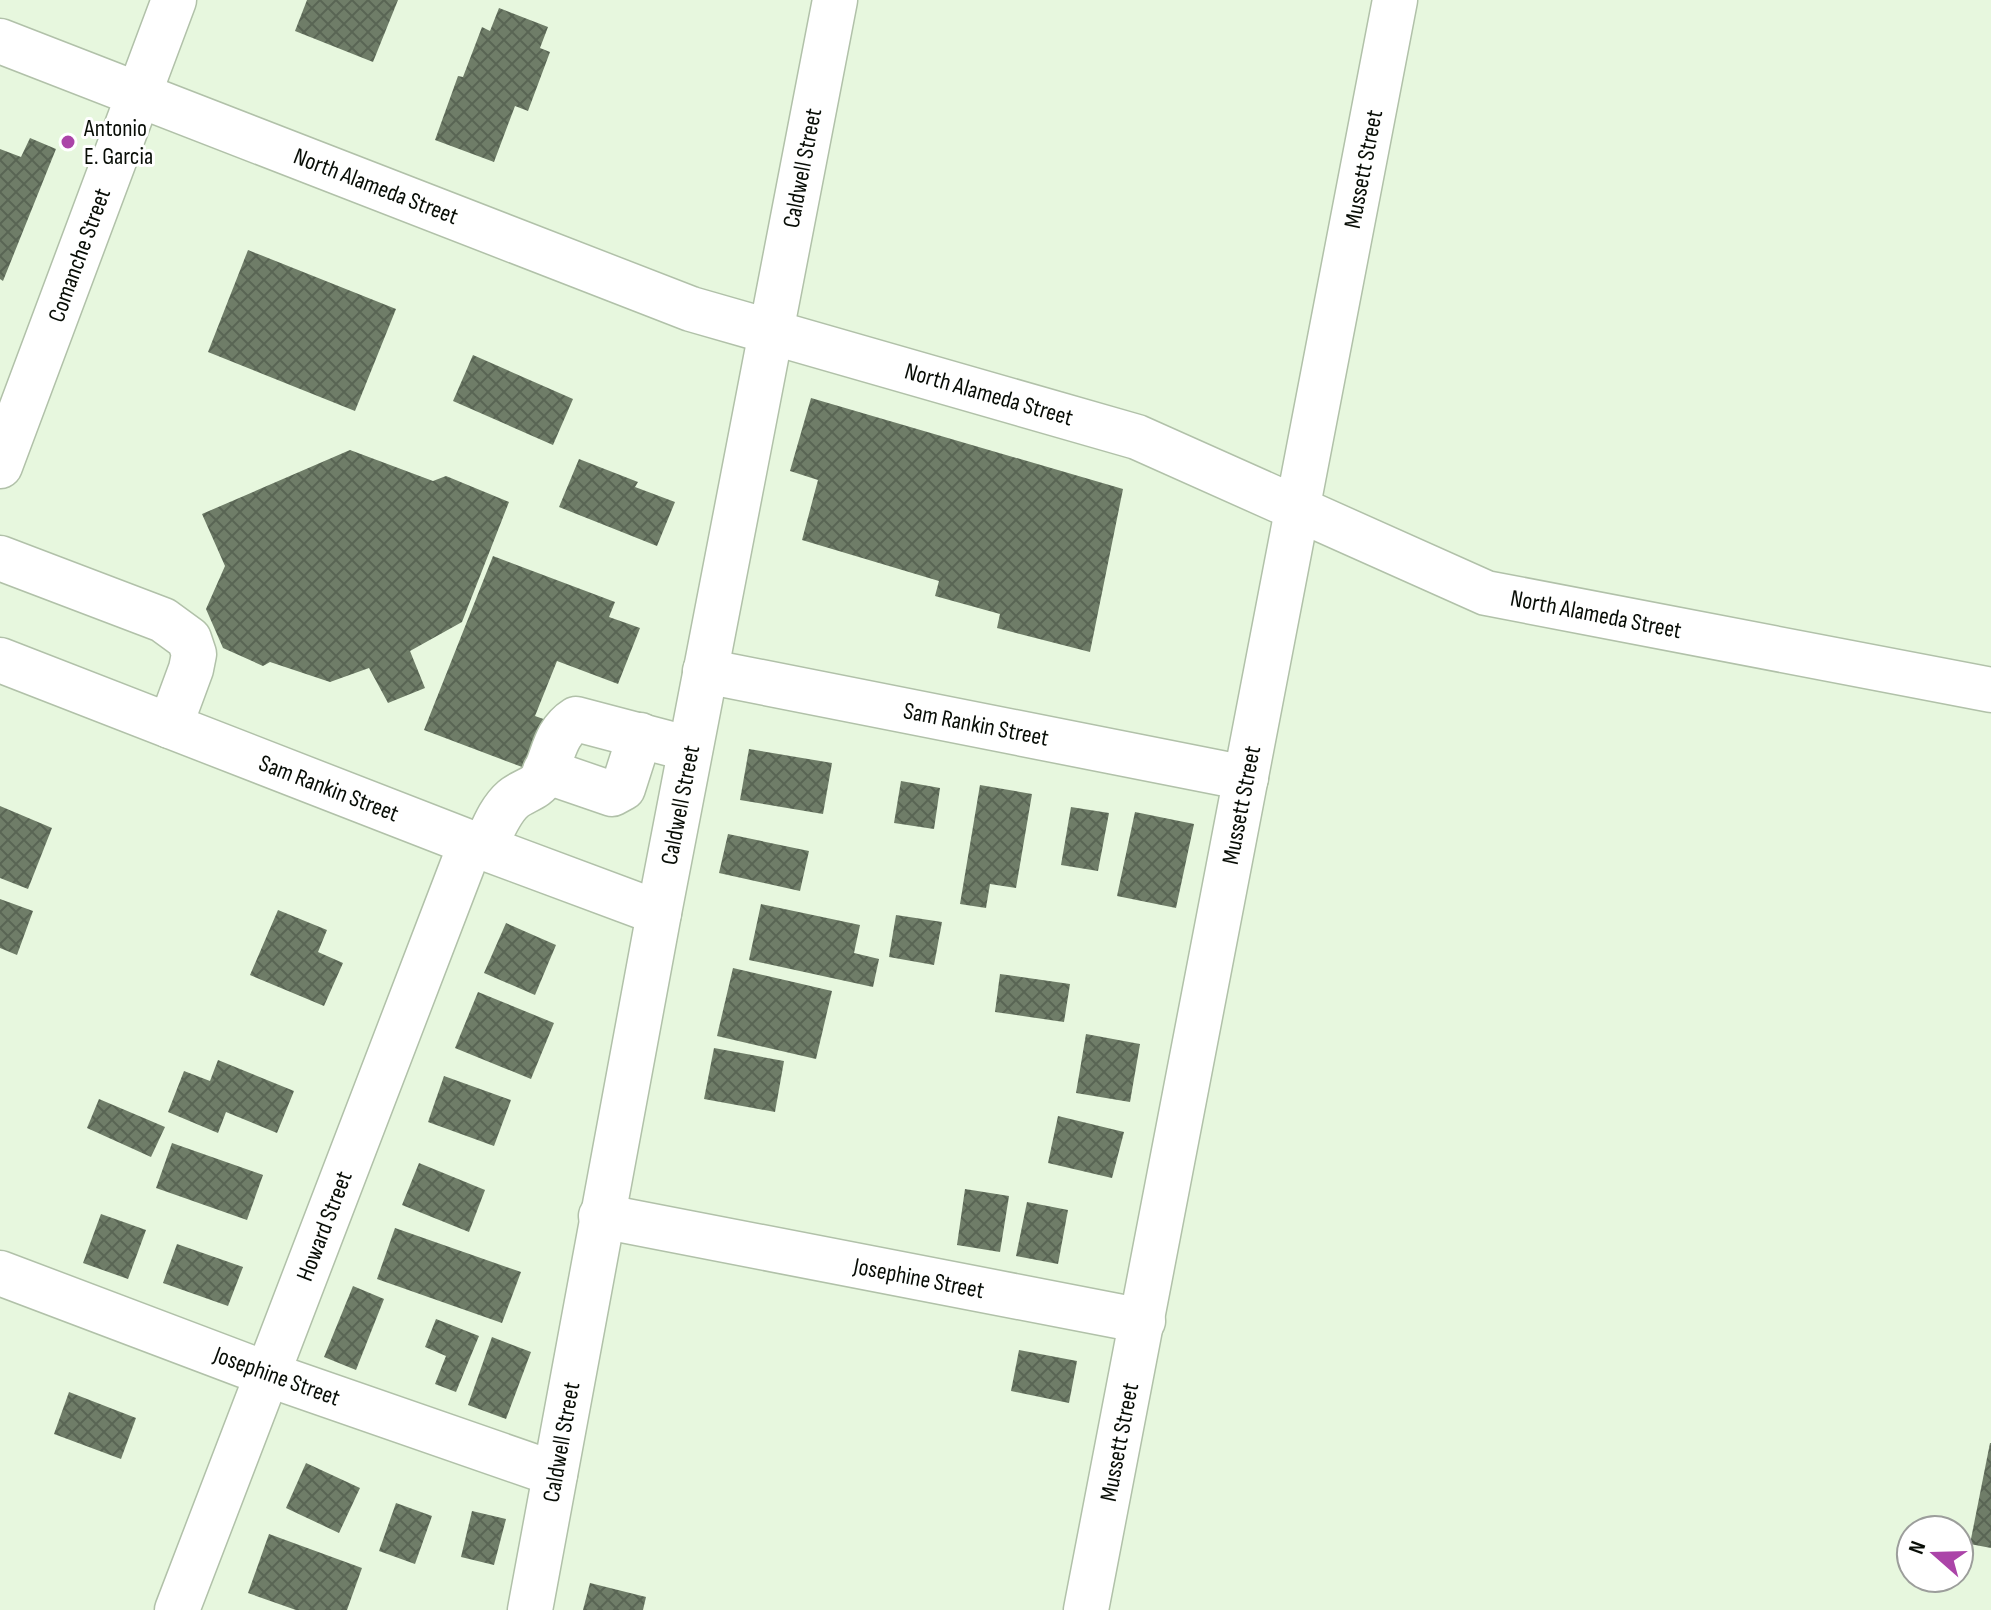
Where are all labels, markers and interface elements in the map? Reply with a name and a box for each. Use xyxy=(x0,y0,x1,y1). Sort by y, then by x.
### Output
street label: Caldwell Street xyxy=(777,106,828,230)
street label: Mussett Street xyxy=(1338,107,1389,231)
place label: Antonio E. Garcia xyxy=(83,114,153,171)
marker: Antonio E. Garcia xyxy=(59,133,77,151)
street label: North Alameda Street xyxy=(289,142,462,231)
street label: Comanche Street xyxy=(42,184,117,326)
street label: North Alameda Street xyxy=(901,357,1076,432)
street label: North Alameda Street xyxy=(1508,584,1684,645)
street label: Sam Rankin Street xyxy=(901,696,1051,753)
street label: Caldwell Street xyxy=(655,743,706,867)
street label: Mussett Street xyxy=(1216,743,1267,867)
street label: Sam Rankin Street xyxy=(255,749,403,828)
street label: Howard Street xyxy=(290,1167,359,1285)
street label: Josephine Street xyxy=(850,1251,987,1305)
street label: Josephine Street xyxy=(209,1340,344,1413)
street label: Caldwell Street xyxy=(537,1380,586,1504)
street label: Mussett Street xyxy=(1094,1380,1145,1504)
north arrow xyxy=(1895,1514,1975,1594)
text: N xyxy=(1903,1538,1932,1558)

